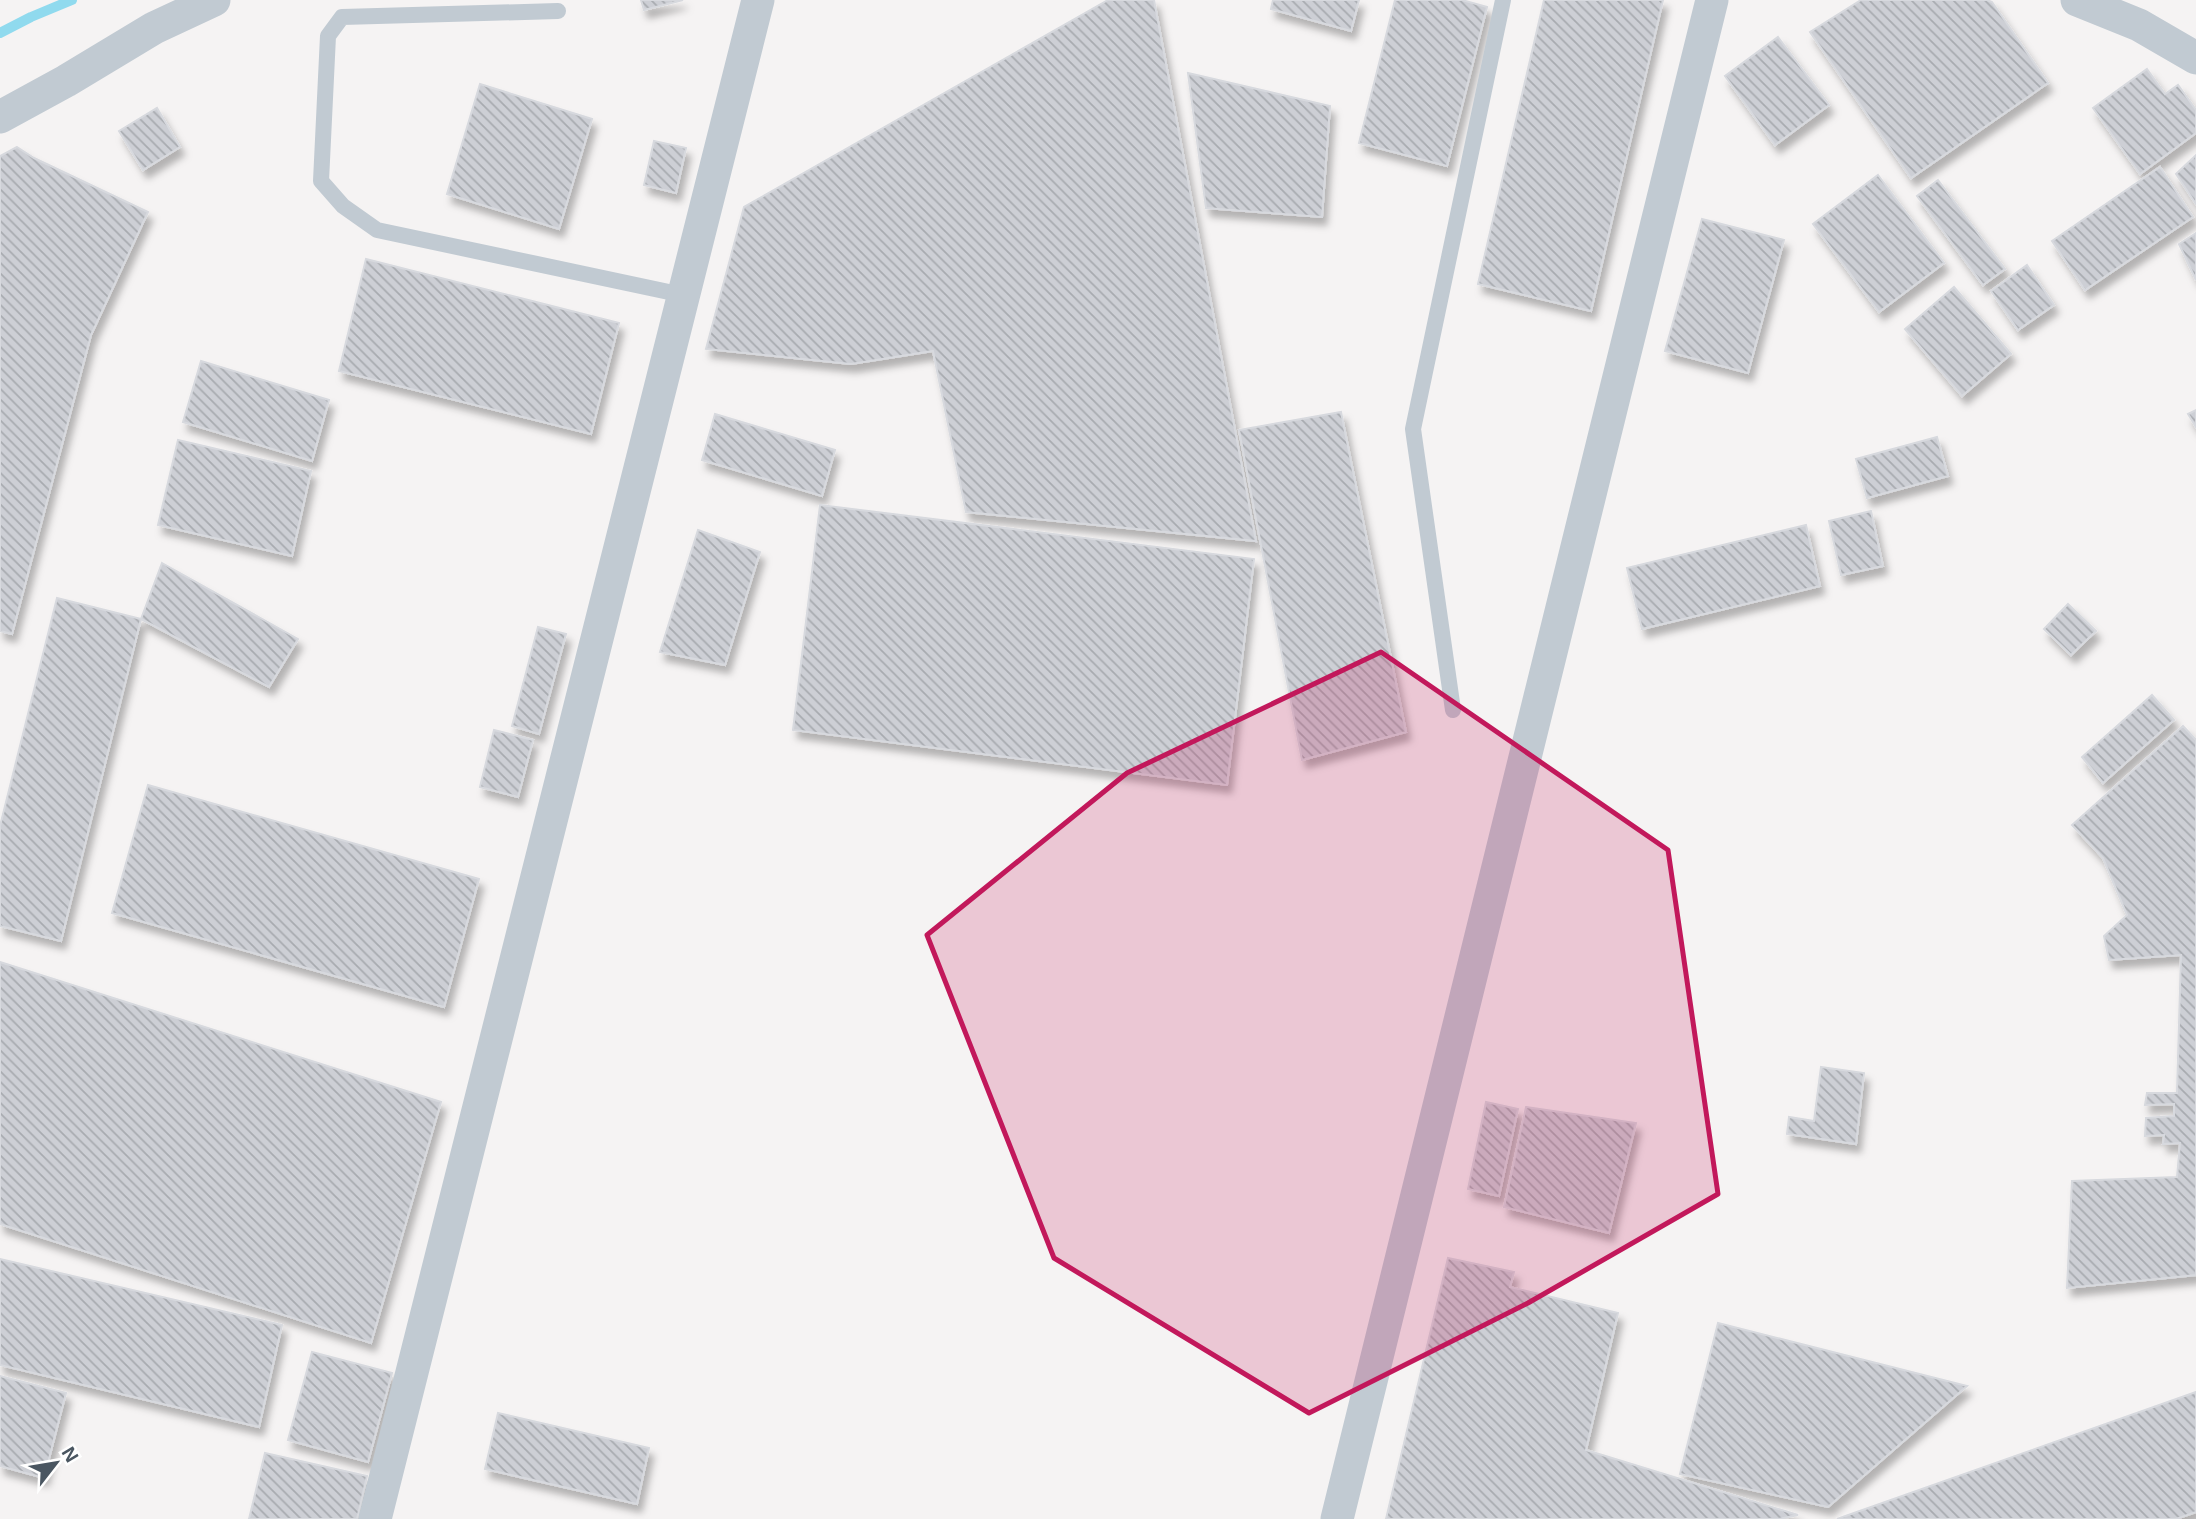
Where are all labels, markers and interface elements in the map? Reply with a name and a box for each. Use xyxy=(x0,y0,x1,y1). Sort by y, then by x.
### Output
north arrow xyxy=(21,1428,91,1498)
text: N xyxy=(58,1443,83,1466)

